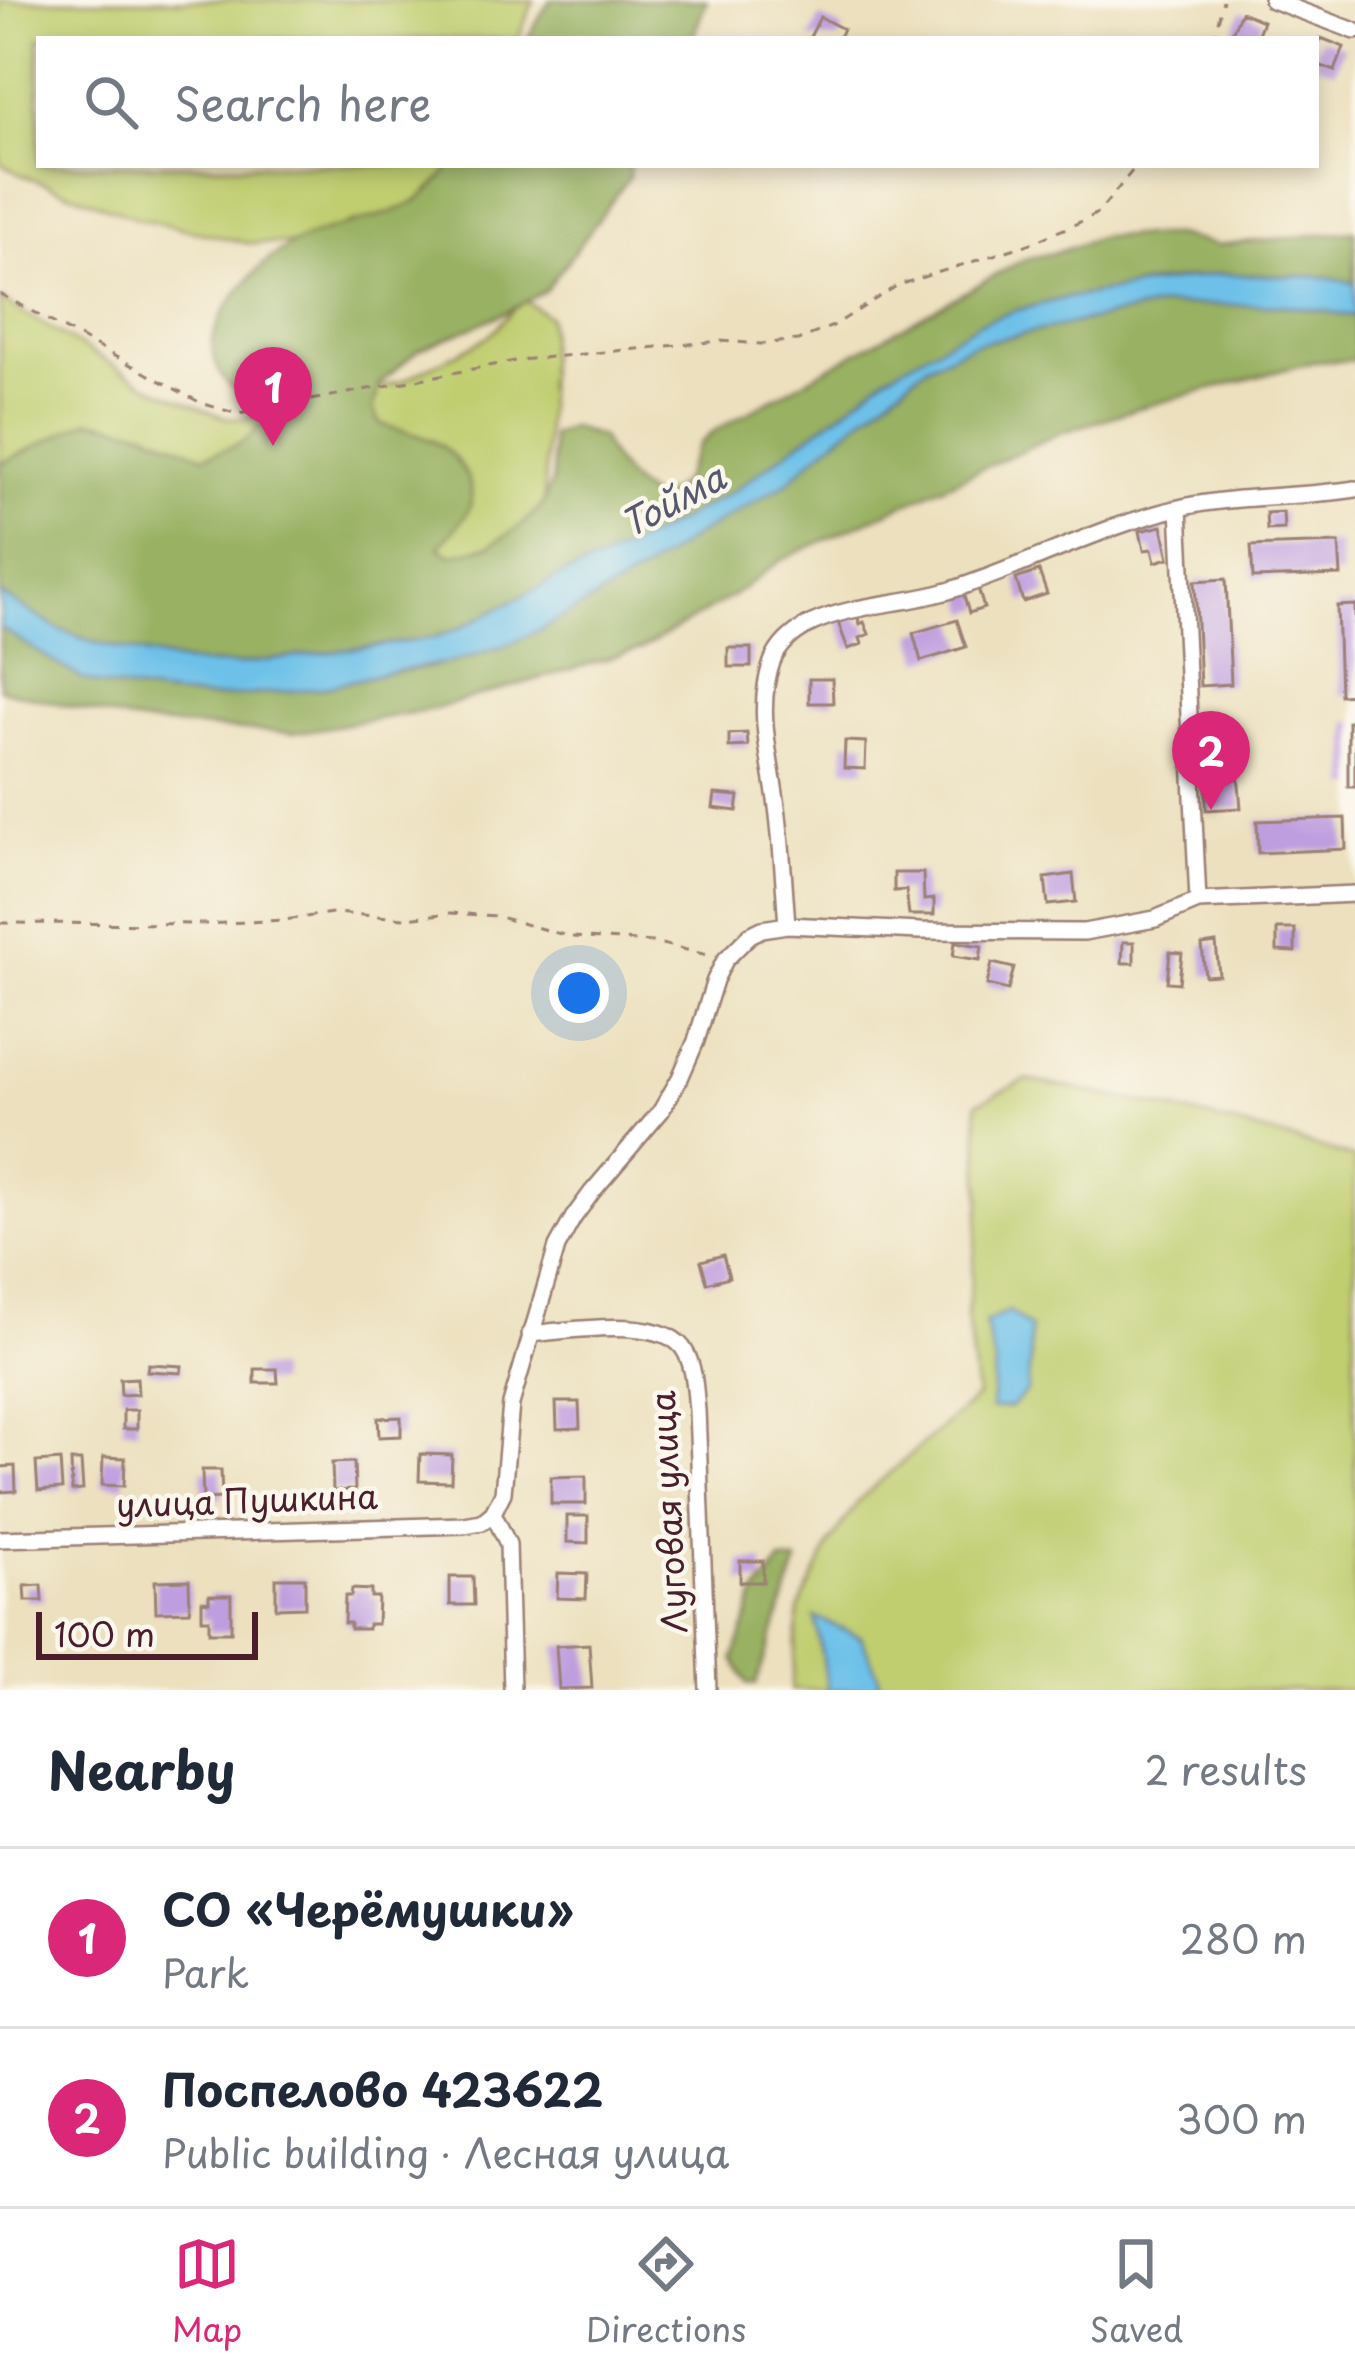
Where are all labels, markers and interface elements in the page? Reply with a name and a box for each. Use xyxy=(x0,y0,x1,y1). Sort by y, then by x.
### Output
search box xyxy=(36,36,1319,168)
text: Search here xyxy=(174,68,431,136)
icon: search xyxy=(78,69,144,135)
pin: 1 xyxy=(234,347,312,446)
water label: Тойма xyxy=(610,449,735,549)
pin: 2 xyxy=(1172,711,1250,810)
your location xyxy=(549,963,609,1023)
street label: Луговая улица xyxy=(636,1389,698,1635)
street label: улица Пушкина xyxy=(115,1469,379,1529)
scale bar xyxy=(36,1606,258,1659)
text: 100 m xyxy=(54,1608,155,1658)
text: Nearby xyxy=(48,1730,235,1807)
text: 2 results xyxy=(1145,1739,1307,1798)
text: СО «Черёмушки» xyxy=(162,1874,574,1942)
text: 1 xyxy=(78,1908,96,1967)
text: 280 m xyxy=(1180,1908,1307,1967)
text: Park xyxy=(162,1942,249,2001)
text: Поспелово 423622 xyxy=(162,2054,603,2122)
text: 2 xyxy=(73,2088,101,2147)
text: 300 m xyxy=(1176,2088,1307,2147)
text: Public building · Лесная улица xyxy=(162,2122,729,2181)
tab: Map xyxy=(172,2231,242,2353)
tab: Directions xyxy=(586,2231,746,2353)
tab: Saved xyxy=(1090,2231,1183,2353)

